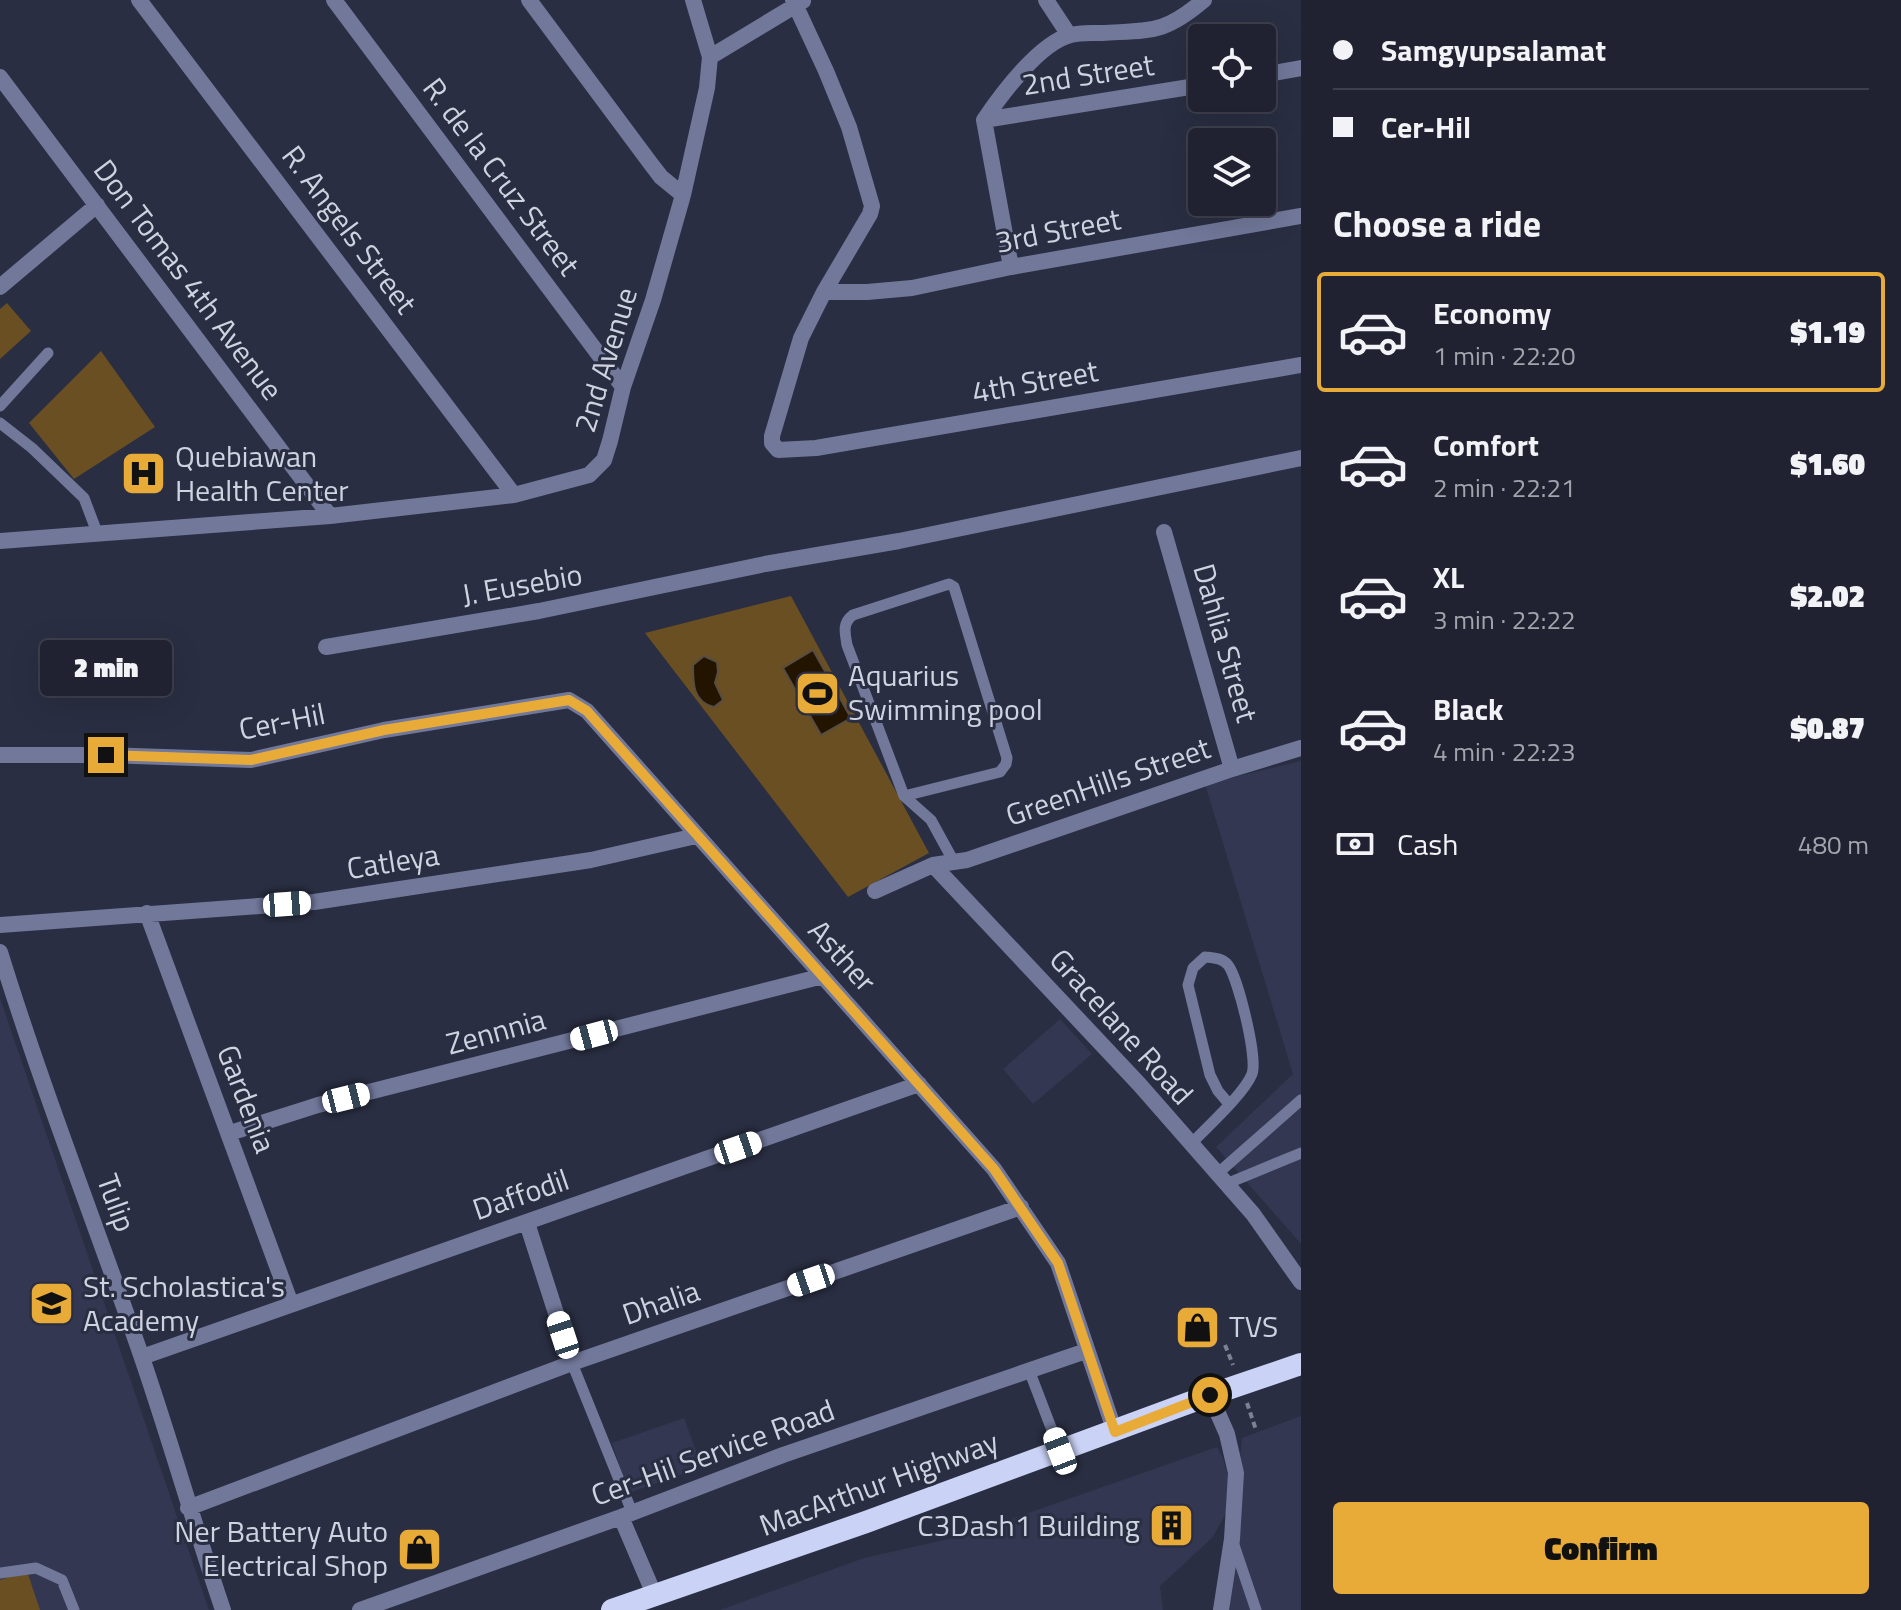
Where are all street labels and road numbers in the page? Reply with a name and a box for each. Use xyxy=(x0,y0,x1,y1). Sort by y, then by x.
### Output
street label: 2nd Street xyxy=(1019,41,1157,107)
street label: R. de la Cruz Street xyxy=(412,68,592,286)
street label: R. Angels Street xyxy=(271,135,429,324)
street label: Don Tomas 4th Avenue xyxy=(83,149,295,410)
street label: 3rd Street xyxy=(991,195,1125,265)
street label: 2nd Avenue xyxy=(561,282,649,438)
street label: 4th Street xyxy=(968,347,1102,415)
street label: J. Eusebio xyxy=(458,551,586,617)
street label: Dahlia Street xyxy=(1181,558,1271,728)
street label: Cer-Hil xyxy=(235,690,329,752)
street label: GreenHills Street xyxy=(999,724,1217,838)
street label: Catleya xyxy=(343,831,442,891)
street label: Asther xyxy=(798,909,888,1002)
street label: Gracelane Road xyxy=(1039,938,1205,1115)
street label: Zennnia xyxy=(441,996,550,1066)
street label: Gardenia xyxy=(205,1038,289,1159)
street label: Daffodil xyxy=(466,1156,575,1232)
street label: Tulip xyxy=(85,1167,149,1238)
street label: Dhalia xyxy=(616,1267,706,1337)
street label: Cer-Hil Service Road xyxy=(584,1387,841,1517)
street label: MacArthur Highway xyxy=(753,1418,1005,1548)

